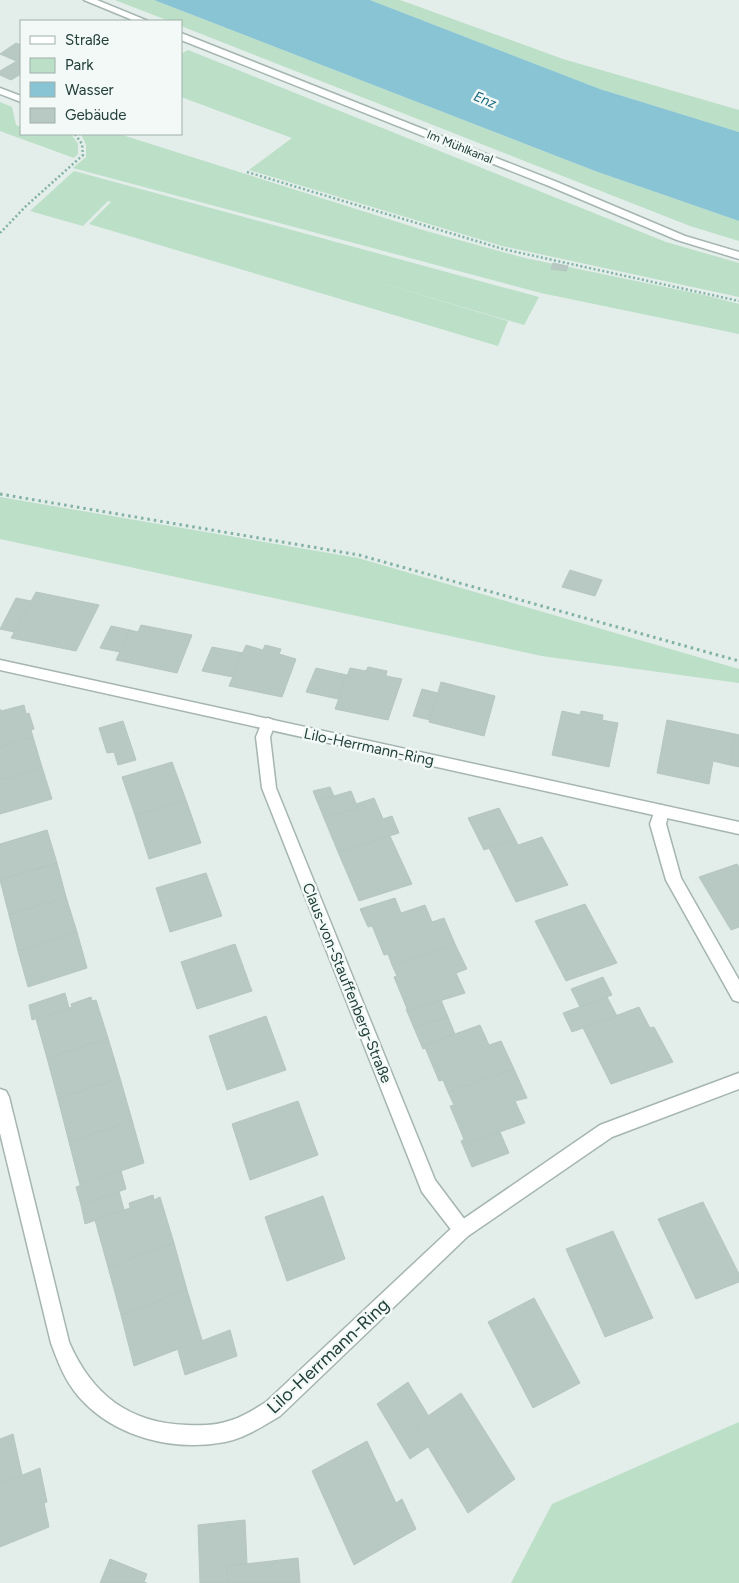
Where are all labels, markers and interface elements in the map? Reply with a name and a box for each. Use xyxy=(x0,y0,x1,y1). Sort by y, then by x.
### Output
legend xyxy=(20,20,182,135)
text: Straße xyxy=(65,31,109,49)
text: Park xyxy=(65,56,94,74)
text: Wasser xyxy=(65,81,114,99)
water label: Enz xyxy=(471,88,499,112)
text: Gebäude xyxy=(65,106,126,124)
street label: Im Mühlkanal xyxy=(425,127,495,167)
street label: Lilo-Herrmann-Ring xyxy=(302,724,436,770)
street label: Claus-von-Stauffenberg-Straße xyxy=(299,880,395,1086)
street label: Lilo-Herrmann-Ring xyxy=(262,1294,394,1418)

